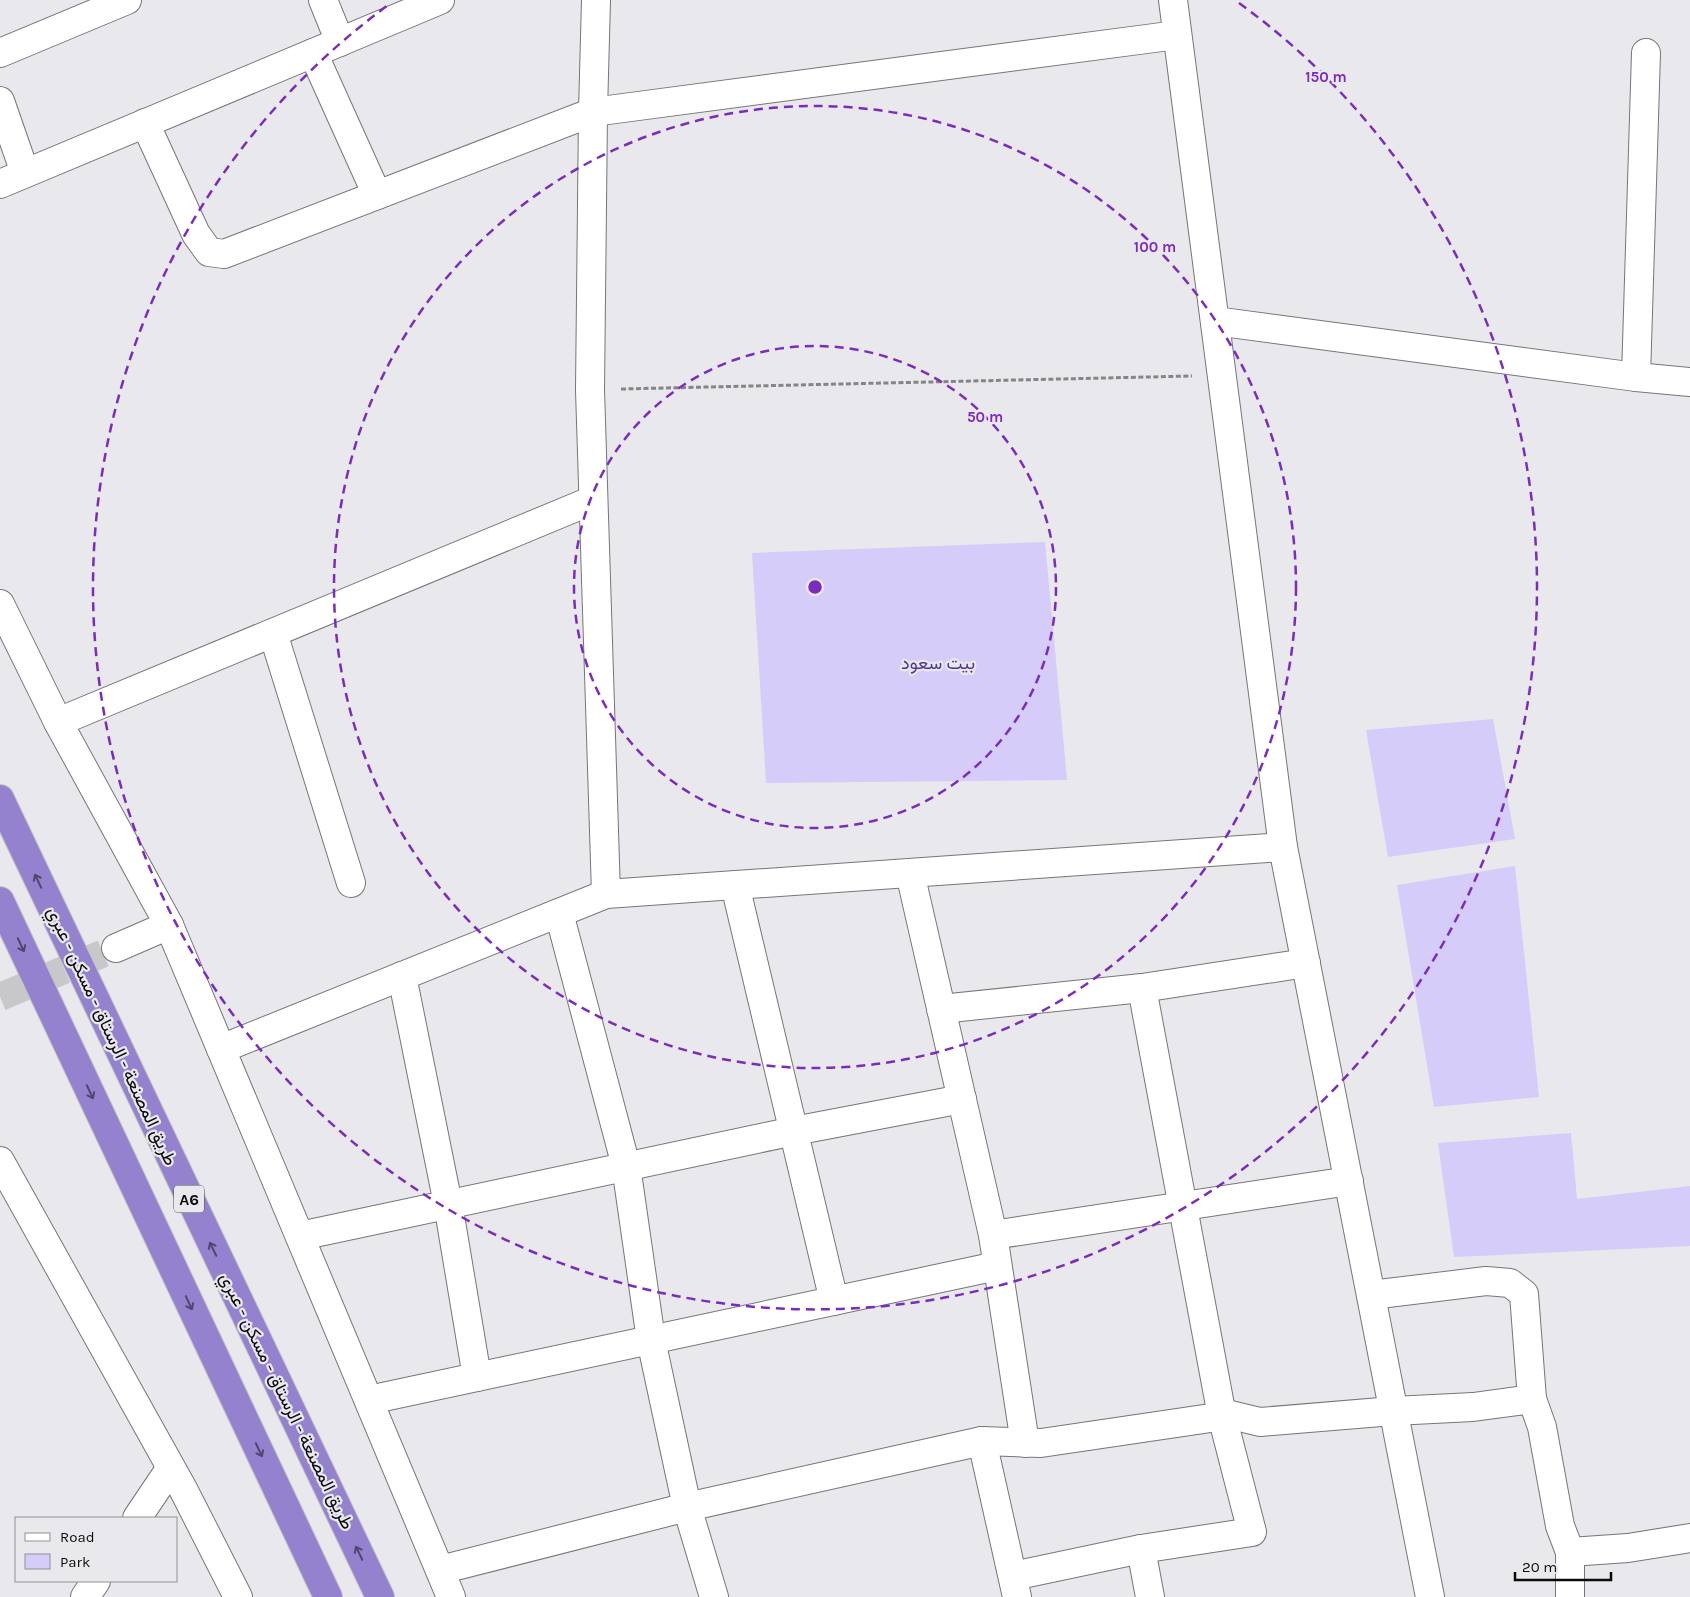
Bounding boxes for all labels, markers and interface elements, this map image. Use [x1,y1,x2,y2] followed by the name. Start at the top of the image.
[1305,68,1347,86] text: 150 m
[1134,238,1176,256] text: 100 m
[967,408,1003,426] text: 50 m
[806,578,824,596] centre of rings
[901,652,975,674] park label: بيت سعود
[33,873,43,888] one-way arrow
[39,903,182,1171] street label: طريق المصنعة - الرستاق - مسكن - عبري
[16,938,26,953] one-way arrow
[86,1084,95,1099] one-way arrow
[174,1186,204,1212] road number: A6
[208,1241,218,1256] one-way arrow
[211,1269,359,1535] street label: طريق المصنعة - الرستاق - مسكن - عبري
[185,1295,195,1310] one-way arrow
[254,1442,264,1457] one-way arrow
[15,1517,178,1582] legend
[60,1528,95,1546] text: Road
[354,1546,363,1561] one-way arrow
[1515,1550,1611,1582] scale bar
[60,1553,90,1571] text: Park
[1522,1558,1557,1576] text: 20 m

